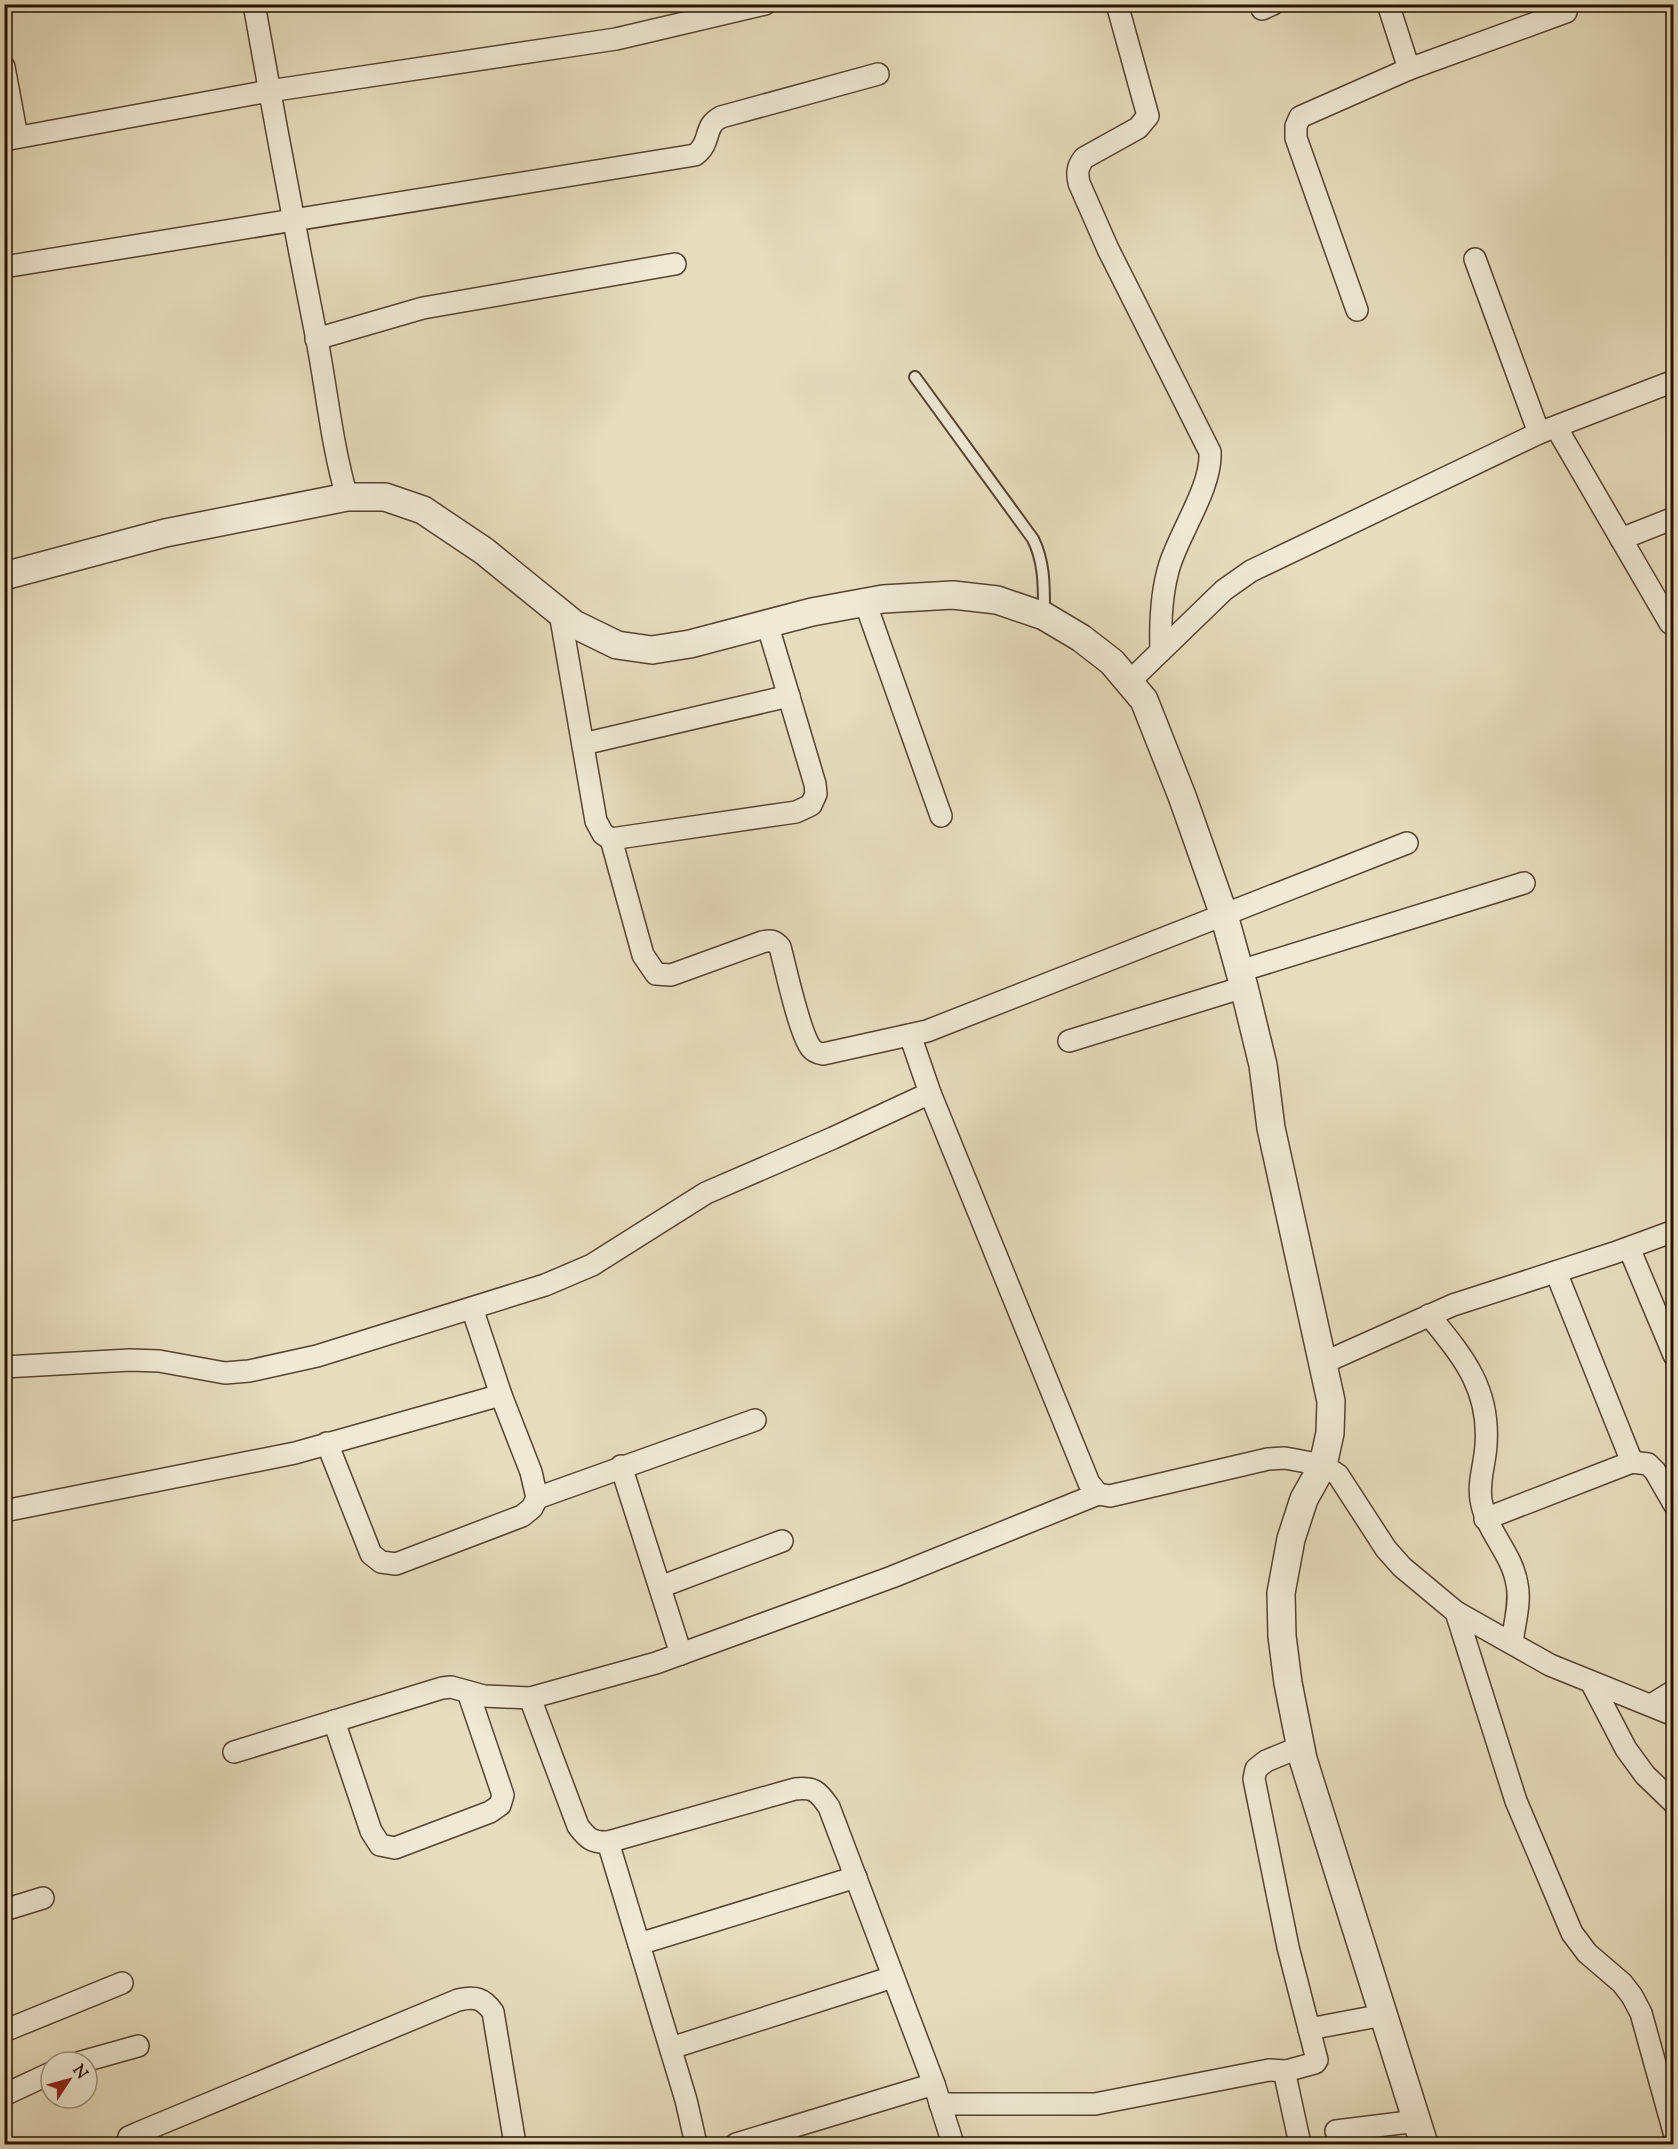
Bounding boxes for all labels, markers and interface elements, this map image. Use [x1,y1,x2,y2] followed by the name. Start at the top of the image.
[39,2050,99,2110] north arrow
[66,2061,92,2085] text: N

